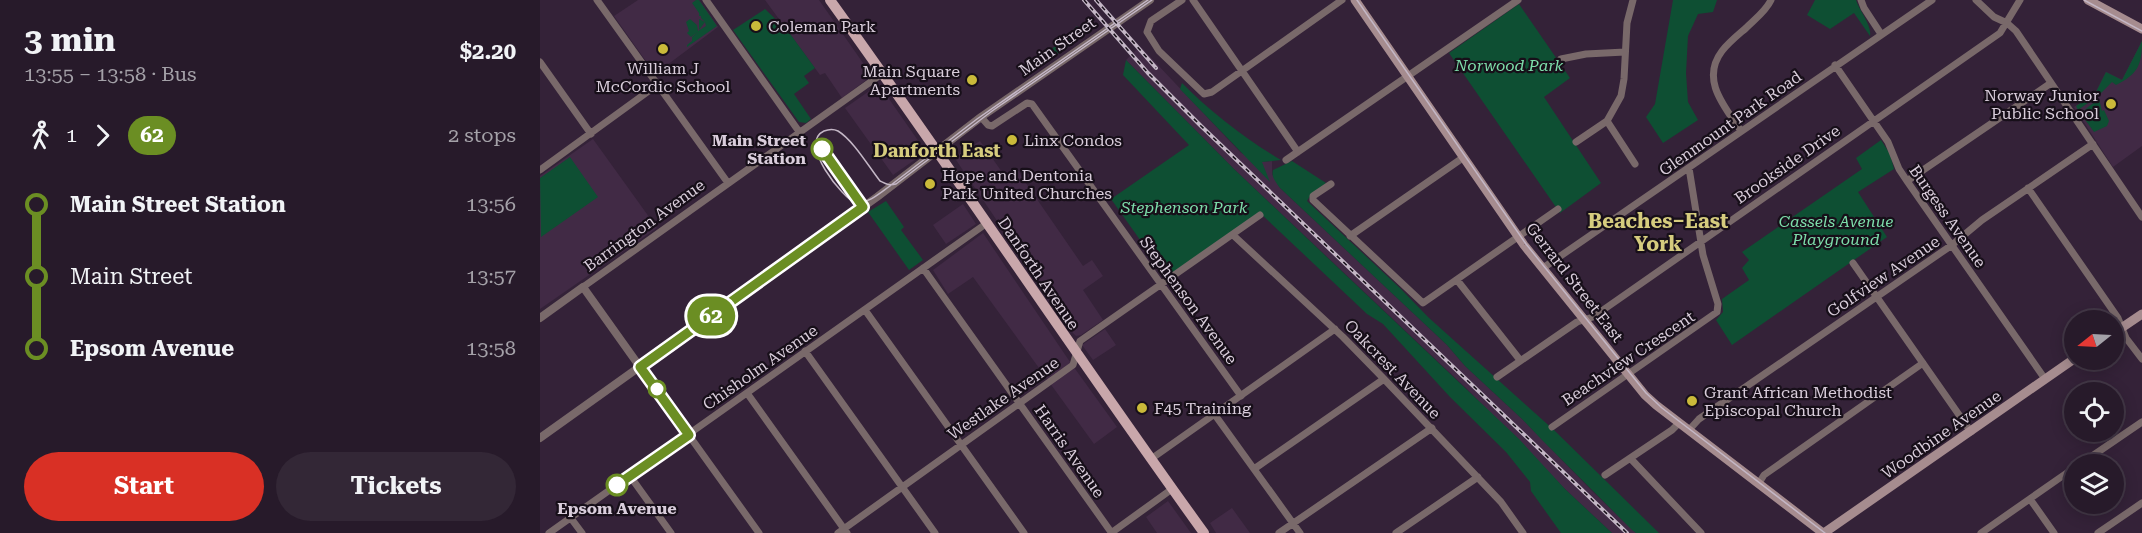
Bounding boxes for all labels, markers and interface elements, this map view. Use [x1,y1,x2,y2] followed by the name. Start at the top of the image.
[1015,13,1099,80] street label: Main Street
[768,17,876,36] place label: Coleman Park
[749,19,763,33] marker: Coleman Park
[24,20,116,59] text: 3 min
[460,39,516,64] text: $2.20
[656,42,670,56] marker: William J McCordic School
[1454,56,1564,75] park label: Norwood Park
[596,59,730,96] place label: William J McCordic School
[24,62,196,86] text: 13:55 – 13:58 · Bus
[863,62,960,99] place label: Main Square Apartments
[1655,67,1805,180] street label: Glenmount Park Road
[965,73,979,87] marker: Main Square Apartments
[1984,86,2099,123] place label: Norway Junior Public School
[2104,97,2118,111] marker: Norway Junior Public School
[24,119,57,152] icon: walk
[86,119,119,152] icon: forward
[1731,121,1844,208] street label: Brookside Drive
[66,123,77,147] text: 1
[140,123,164,147] text: 62
[448,123,516,147] text: 2 stops
[712,131,806,168] place label: Main Street Station
[1024,131,1122,150] place label: Linx Condos
[1005,133,1019,147] marker: Linx Condos
[811,138,833,160] marker: Main Street Station
[873,140,1001,161] district label: Danforth East
[1905,161,1990,271] street label: Burgess Avenue
[942,166,1112,203] place label: Hope and Dentonia Park United Churches
[580,175,709,276] street label: Barrington Avenue
[923,177,937,191] marker: Hope and Dentonia Park United Churches
[70,192,286,217] text: Main Street Station
[466,192,516,216] text: 13:56
[1120,198,1248,217] park label: Stephenson Park
[1588,209,1728,256] district label: Beaches–East York
[1779,212,1893,249] park label: Cassels Avenue Playground
[994,213,1083,333] street label: Danforth Avenue
[1522,219,1627,346] street label: Gerrard Street East
[1823,232,1943,321] street label: Golfview Avenue
[1136,233,1242,368] street label: Stephenson Avenue
[70,264,193,289] text: Main Street
[466,264,516,288] text: 13:57
[684,296,738,336] line badge: 62
[699,304,723,328] text: 62
[1558,307,1698,410] street label: Beachview Crescent
[2064,310,2124,370] north arrow
[2064,310,2124,514] map controls
[1341,316,1445,423] street label: Oakcrest Avenue
[699,321,821,414] street label: Chisholm Avenue
[70,336,234,361] text: Epsom Avenue
[466,336,516,360] text: 13:58
[944,353,1063,444] street label: Westlake Avenue
[648,380,666,398] unlabelled marker
[2064,382,2124,442] button: locate
[1704,383,1892,420] place label: Grant African Methodist Episcopal Church
[1878,386,2005,483] street label: Woodbine Avenue
[1685,394,1699,408] marker: Grant African Methodist Episcopal Church
[1154,399,1252,418] place label: F45 Training
[1030,401,1109,502] street label: Harris Avenue
[1135,401,1149,415] marker: F45 Training
[24,452,264,521] button: Start
[276,452,516,521] button: Tickets
[2064,454,2124,514] button: layers
[606,474,628,496] marker: Epsom Avenue
[557,499,677,518] place label: Epsom Avenue

